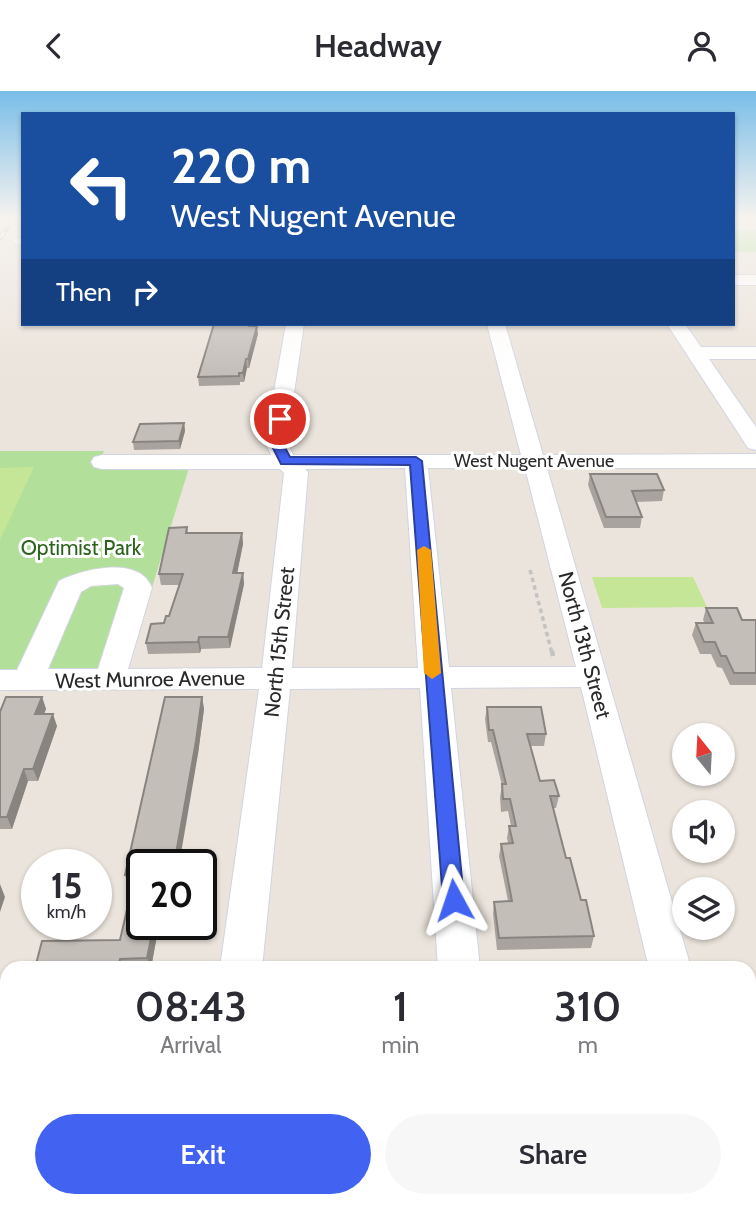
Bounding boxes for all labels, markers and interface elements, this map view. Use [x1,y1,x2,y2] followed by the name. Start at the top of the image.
[314,26,442,65] text: Headway
[35,27,73,65] icon: back
[683,27,721,65] icon: person
[171,136,311,195] text: 220 m
[56,140,147,231] icon: left
[171,196,456,235] text: West Nugent Avenue
[126,273,164,311] icon: right
[56,276,112,308] text: Then
[250,389,310,449] pin
[261,400,299,438] icon: arrive
[454,450,614,472] street label: West Nugent Avenue
[21,535,142,560] park label: Optimist Park
[259,565,299,719] street label: North 15th Street
[553,569,617,721] street label: North 13th Street
[55,665,245,693] street label: West Munroe Avenue
[672,723,735,786] north arrow
[672,723,735,940] map controls
[672,800,735,863] button: sound
[126,849,217,940] speed limit sign: 20
[417,863,491,937] position arrow
[51,864,82,907] text: 15
[672,877,735,940] button: layers
[47,901,86,923] text: km/h
[135,980,247,1032] text: 08:43
[393,980,408,1032] text: 1
[554,980,621,1032] text: 310
[160,1031,221,1059] text: Arrival
[382,1031,419,1059] text: min
[578,1031,598,1059] text: m
[35,1114,371,1194] button: Exit
[385,1114,721,1194] button: Share

